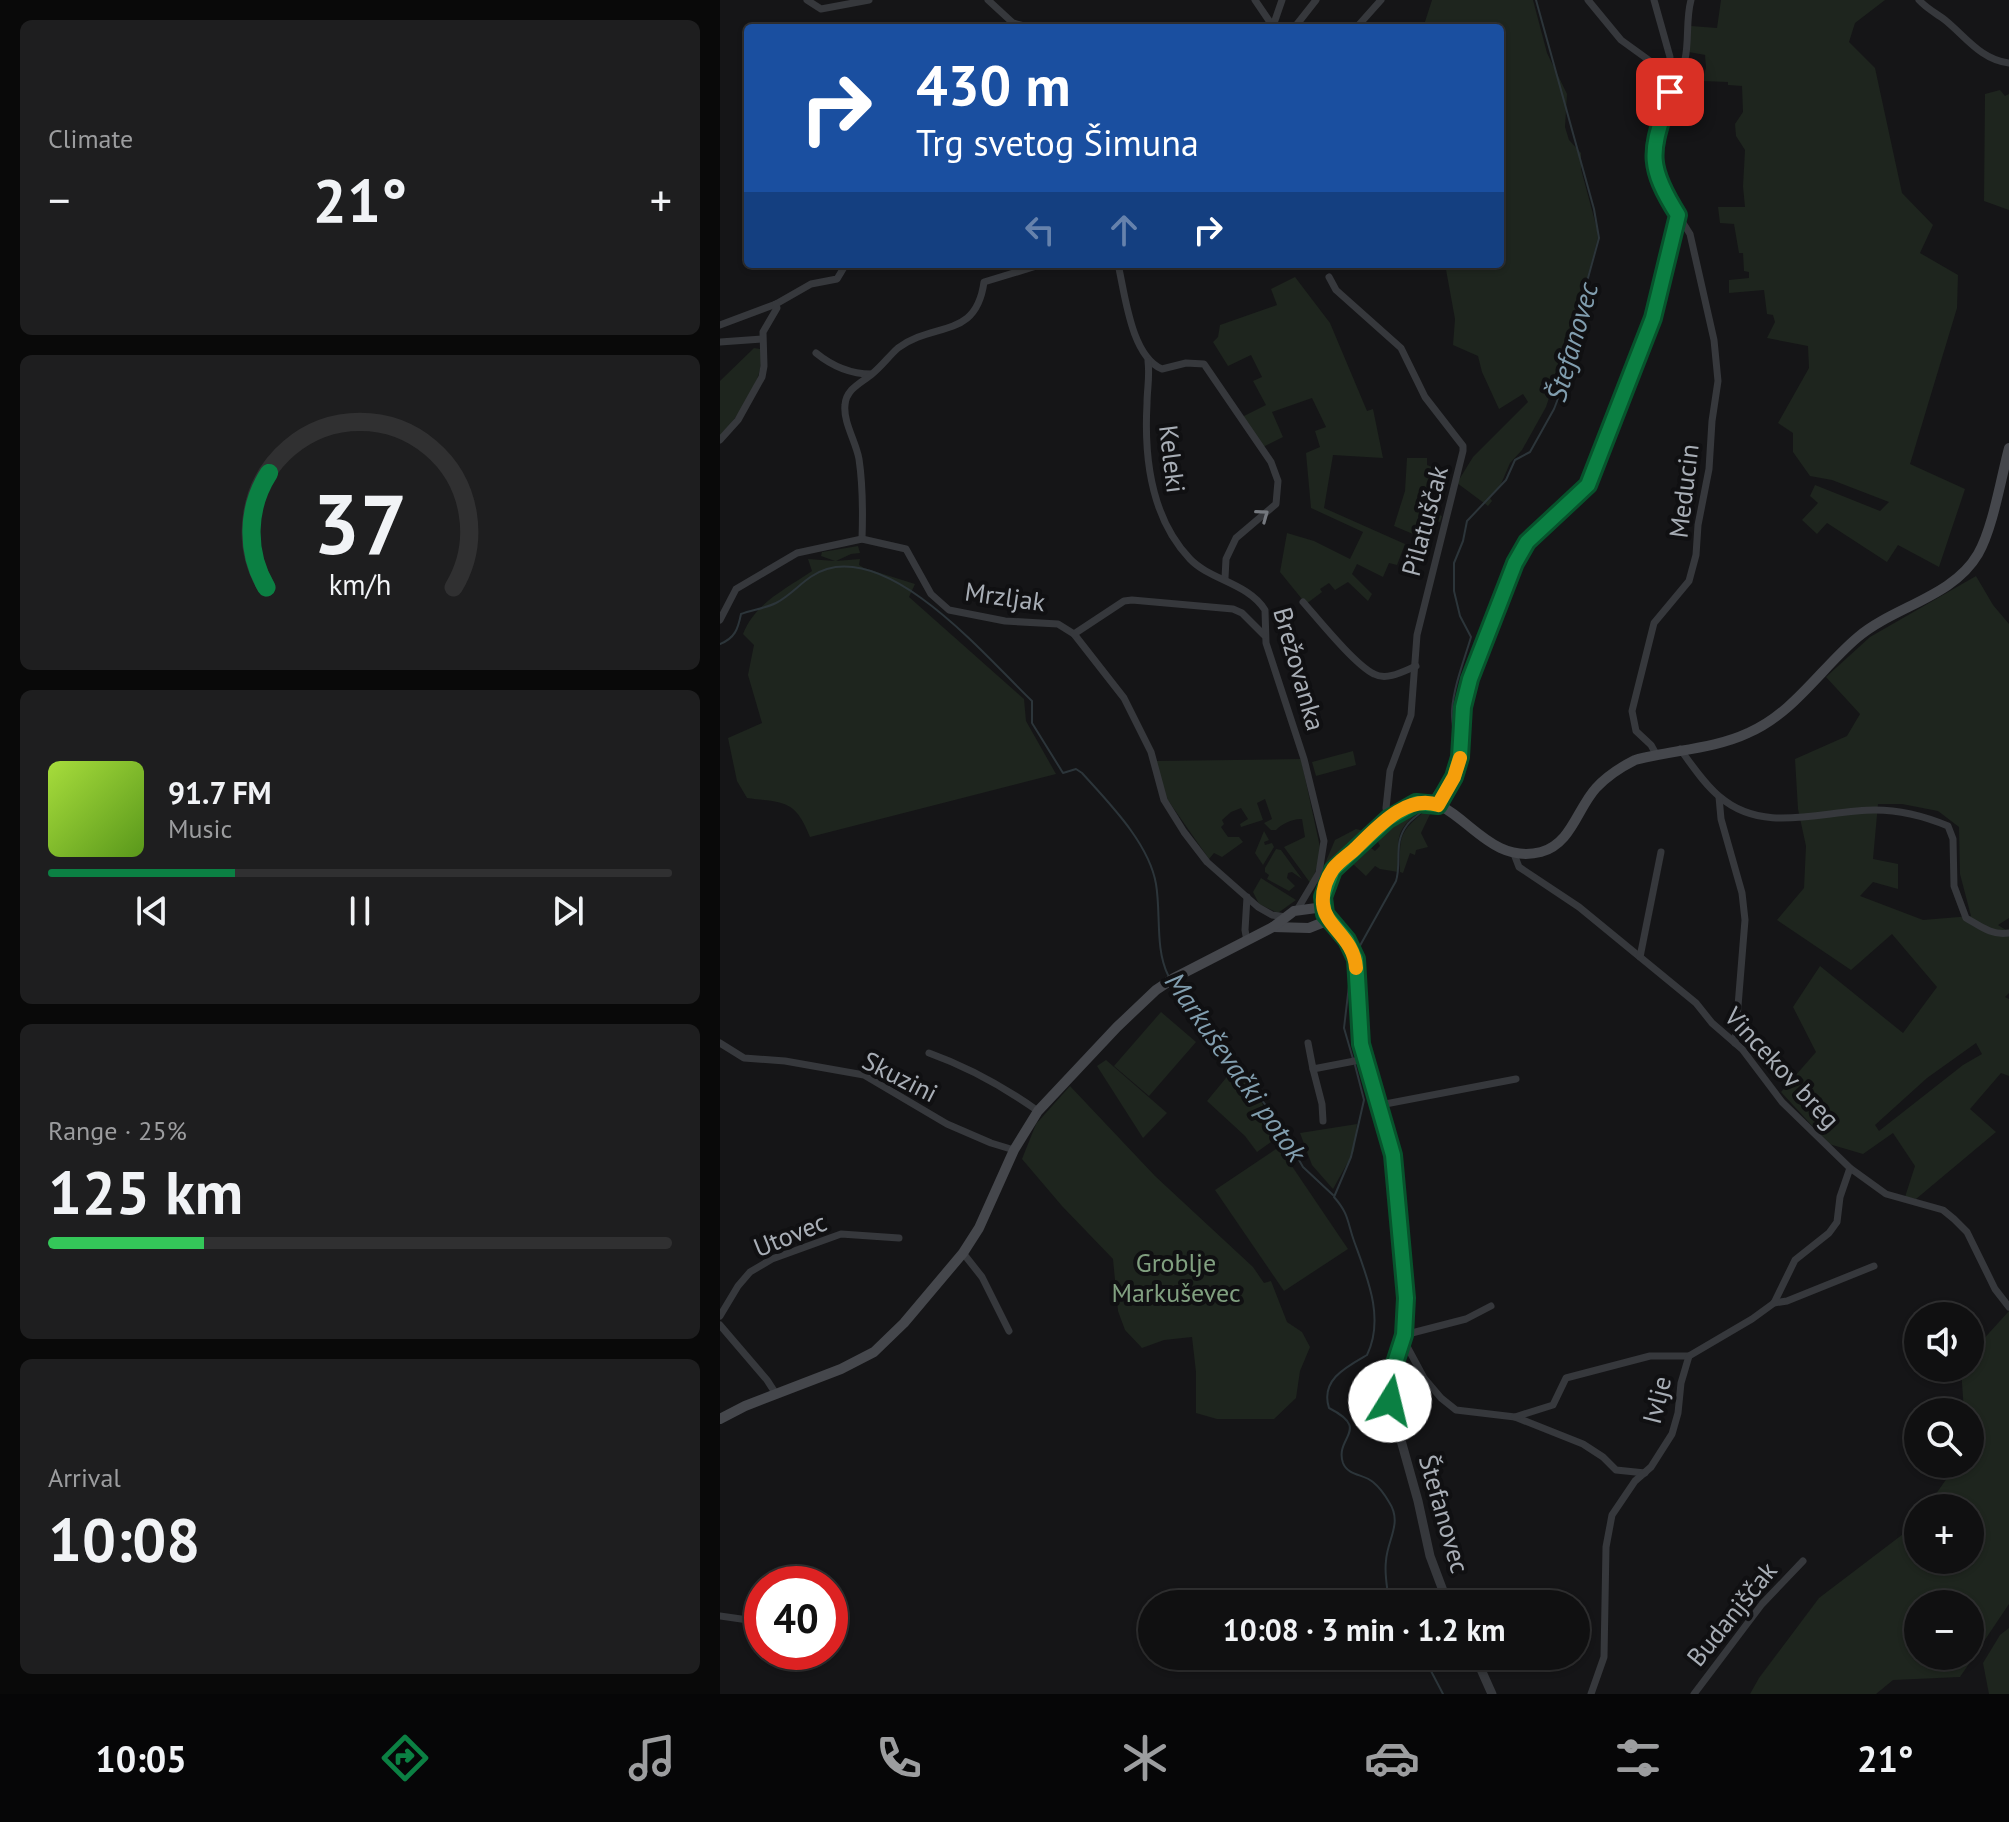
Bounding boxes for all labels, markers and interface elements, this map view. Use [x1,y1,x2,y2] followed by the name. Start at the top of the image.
[916,49,1071,121] text: 430 m
[784,56,888,160] icon: right
[1636,58,1704,126] pin
[1648,70,1692,114] icon: arrive
[916,119,1199,166] text: Trg svetog Šimuna
[48,122,133,155] text: Climate
[313,161,407,239] text: 21°
[48,171,70,228] text: −
[650,171,672,228] text: +
[1018,208,1062,252] icon: left
[1102,208,1146,252] icon: ahead
[1186,208,1230,252] icon: right
[1537,277,1606,406] water label: Štefanovec
[1152,423,1193,495] street label: Keleki
[1661,442,1706,540] street label: Meducin
[1394,462,1455,580] street label: Pilatuščak
[313,469,407,577] text: 37
[1254,511,1269,525] one-way arrow
[329,566,391,603] text: km/h
[963,575,1048,619] street label: Mrzljak
[1266,603,1333,734] street label: Brežovanka
[168,773,272,812] text: 91.7 FM
[168,812,232,845] text: Music
[130,889,174,933] icon: previous
[338,889,382,933] icon: pause
[546,889,590,933] icon: next
[1157,965,1316,1170] water label: Markuševački potok
[1717,999,1847,1135] street label: Vincekov breg
[857,1044,943,1109] street label: Skuzini
[48,1114,187,1147] text: Range · 25%
[48,1153,243,1231] text: 125 km
[748,1205,831,1264] street label: Utovec
[1111,1246,1241,1309] park label: Groblje Markuševec
[1904,1302,1984,1670] map controls
[1904,1302,1984,1382] button: sound
[1348,1359,1432,1443] position arrow
[1635,1373,1678,1427] street label: Ivlje
[1904,1398,1984,1478] button: search
[1412,1451,1477,1577] street label: Štefanovec
[48,1461,121,1494] text: Arrival
[1904,1494,1984,1574] button: +
[48,1500,200,1578] text: 10:08
[1679,1554,1784,1673] street label: Budanjščak
[744,1566,848,1670] speed limit sign: 40
[1904,1590,1984,1670] button: −
[1223,1610,1505,1649] text: 10:08 · 3 min · 1.2 km
[377,1730,433,1786] icon: directions
[624,1730,680,1786] icon: music
[871,1730,927,1786] icon: phone
[1117,1730,1173,1786] icon: climate
[1364,1730,1420,1786] icon: car
[1610,1730,1666,1786] icon: filters
[95,1735,187,1782] text: 10:05
[1857,1735,1914,1782] text: 21°

